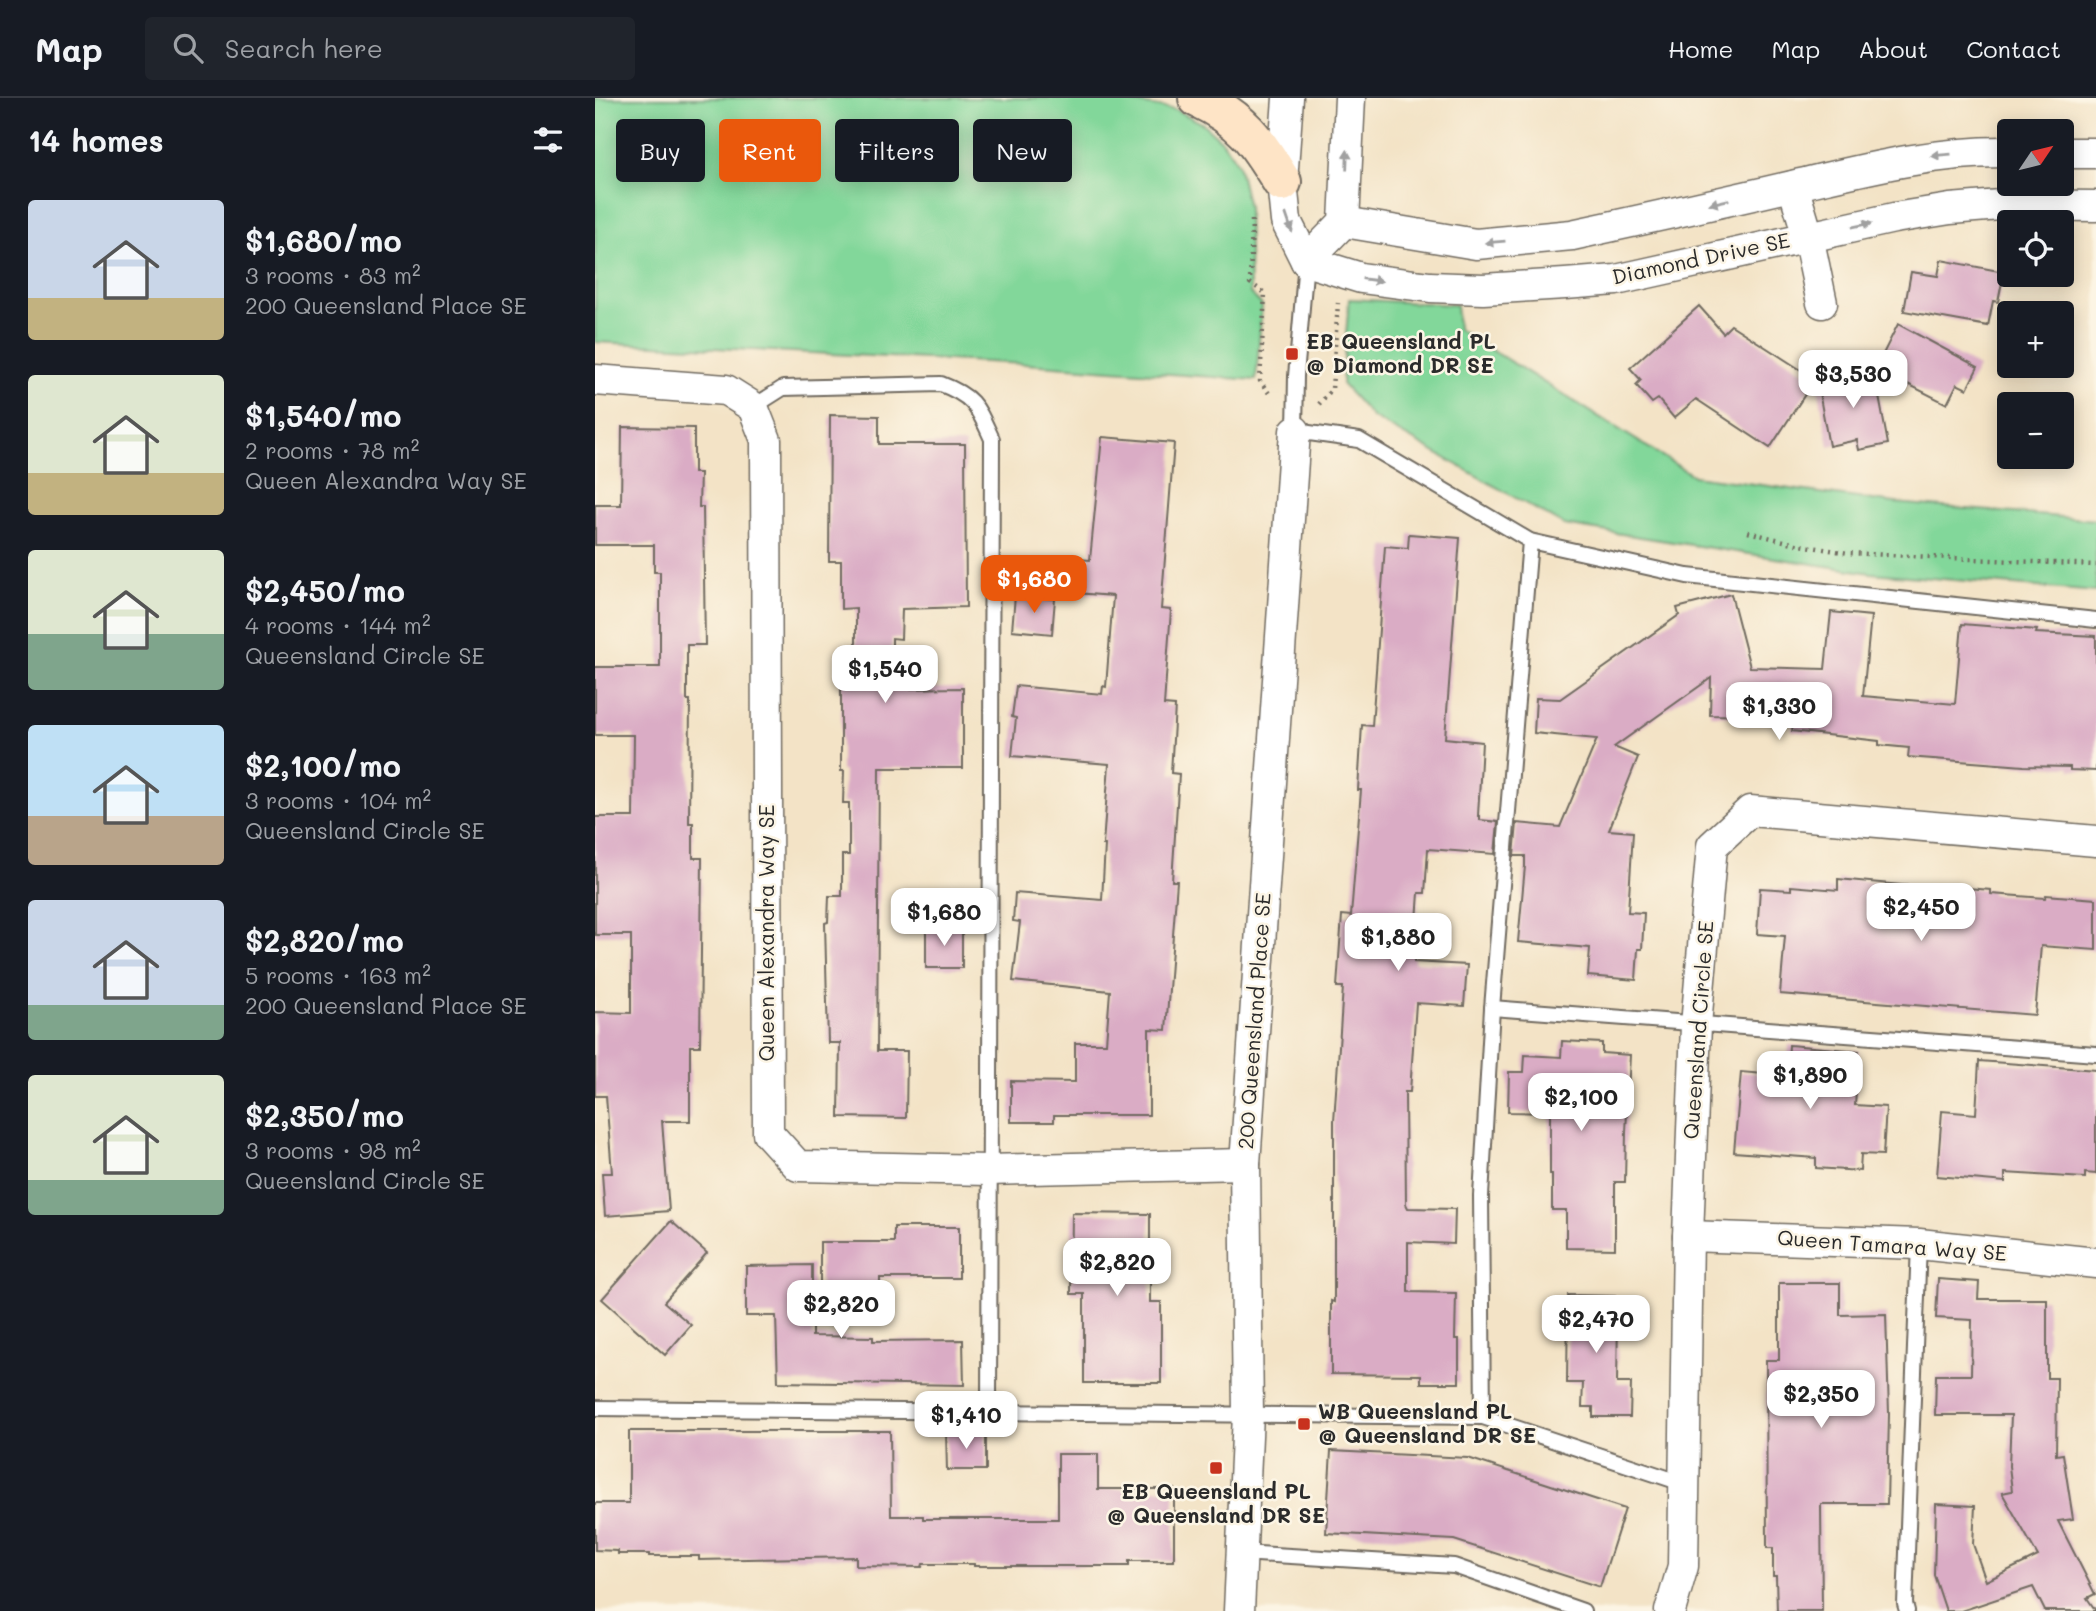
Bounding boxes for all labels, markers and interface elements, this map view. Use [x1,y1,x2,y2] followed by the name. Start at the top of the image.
[145,17,635,80] search box
[35,27,103,70] text: Map
[169,29,207,67] icon: search
[225,31,383,65] text: Search here
[1668,33,1733,64] text: Home
[1771,33,1820,64] text: Map
[1858,33,1928,64] text: About
[1966,33,2061,64] text: Contact
[616,119,705,182] chip: Buy
[719,119,821,182] chip: Rent
[835,119,959,182] chip: Filters
[973,119,1072,182] chip: New
[1997,119,2074,196] north arrow
[1997,119,2074,469] map controls
[28,120,164,160] text: 14 homes
[529,121,567,159] icon: filters
[1342,149,1353,171] one-way arrow
[1930,150,1952,161] one-way arrow
[1708,197,1730,208] one-way arrow
[1997,210,2074,287] button: locate
[1284,213,1295,234] one-way arrow
[1851,219,1873,230] one-way arrow
[245,220,402,260] text: $1,680/mo
[1609,226,1792,290] street label: Diamond Drive SE
[84,228,168,312] icon: home
[1484,237,1506,248] one-way arrow
[245,260,421,290] text: 3 rooms · 83 m²
[1361,274,1383,285] one-way arrow
[245,290,527,320] text: 200 Queensland Place SE
[1997,301,2074,378] button: +
[1306,327,1496,378] place label: EB Queensland PL @ Diamond DR SE
[1284,346,1300,362] marker: EB Queensland PL @ Diamond DR SE
[1796,350,1910,410] pin: $3,530
[1814,358,1892,388] text: $3,530
[1997,392,2074,469] button: −
[245,395,401,435] text: $1,540/mo
[84,403,168,487] icon: home
[245,435,419,465] text: 2 rooms · 78 m²
[245,465,527,495] text: Queen Alexandra Way SE
[977,556,1091,615] pin: $1,680
[997,563,1071,593] text: $1,680
[245,570,405,610] text: $2,450/mo
[84,578,168,662] icon: home
[245,610,431,640] text: 4 rooms · 144 m²
[245,640,485,670] text: Queensland Circle SE
[828,646,942,705] pin: $1,540
[848,653,922,683] text: $1,540
[1722,682,1836,742] pin: $1,330
[1742,690,1816,720] text: $1,330
[245,745,401,785] text: $2,100/mo
[84,753,168,837] icon: home
[245,785,431,815] text: 3 rooms · 104 m²
[752,804,779,1062] street label: Queen Alexandra Way SE
[245,815,485,845] text: Queensland Circle SE
[1864,884,1978,943] pin: $2,450
[887,888,1001,948] pin: $1,680
[1883,891,1959,921] text: $2,450
[1231,892,1276,1150] street label: 200 Queensland Place SE
[907,896,981,926] text: $1,680
[1341,914,1455,973] pin: $1,880
[245,920,404,960] text: $2,820/mo
[1676,920,1719,1140] street label: Queensland Circle SE
[1361,921,1435,951] text: $1,880
[84,928,168,1012] icon: home
[245,960,431,990] text: 5 rooms · 163 m²
[245,990,527,1020] text: 200 Queensland Place SE
[1753,1052,1867,1111] pin: $1,890
[1773,1059,1847,1089] text: $1,890
[1524,1074,1638,1133] pin: $2,100
[1544,1081,1618,1111] text: $2,100
[245,1095,404,1135] text: $2,350/mo
[84,1103,168,1187] icon: home
[245,1135,421,1165] text: 3 rooms · 98 m²
[245,1165,485,1195] text: Queensland Circle SE
[1776,1223,2008,1266] street label: Queen Tamara Way SE
[1060,1238,1174,1298] pin: $2,820
[1079,1246,1155,1276] text: $2,820
[784,1280,898,1340] pin: $2,820
[803,1288,879,1318] text: $2,820
[1539,1296,1653,1355] pin: $2,470
[1558,1303,1634,1333] text: $2,470
[1764,1370,1878,1430] pin: $2,350
[1783,1378,1859,1408] text: $2,350
[909,1392,1023,1451] pin: $1,410
[1318,1397,1536,1448] place label: WB Queensland PL @ Queensland DR SE
[930,1399,1002,1429] text: $1,410
[1296,1416,1312,1432] marker: WB Queensland PL @ Queensland DR SE
[1208,1460,1224,1476] marker: EB Queensland PL @ Queensland DR SE
[1107,1477,1325,1528] place label: EB Queensland PL @ Queensland DR SE

